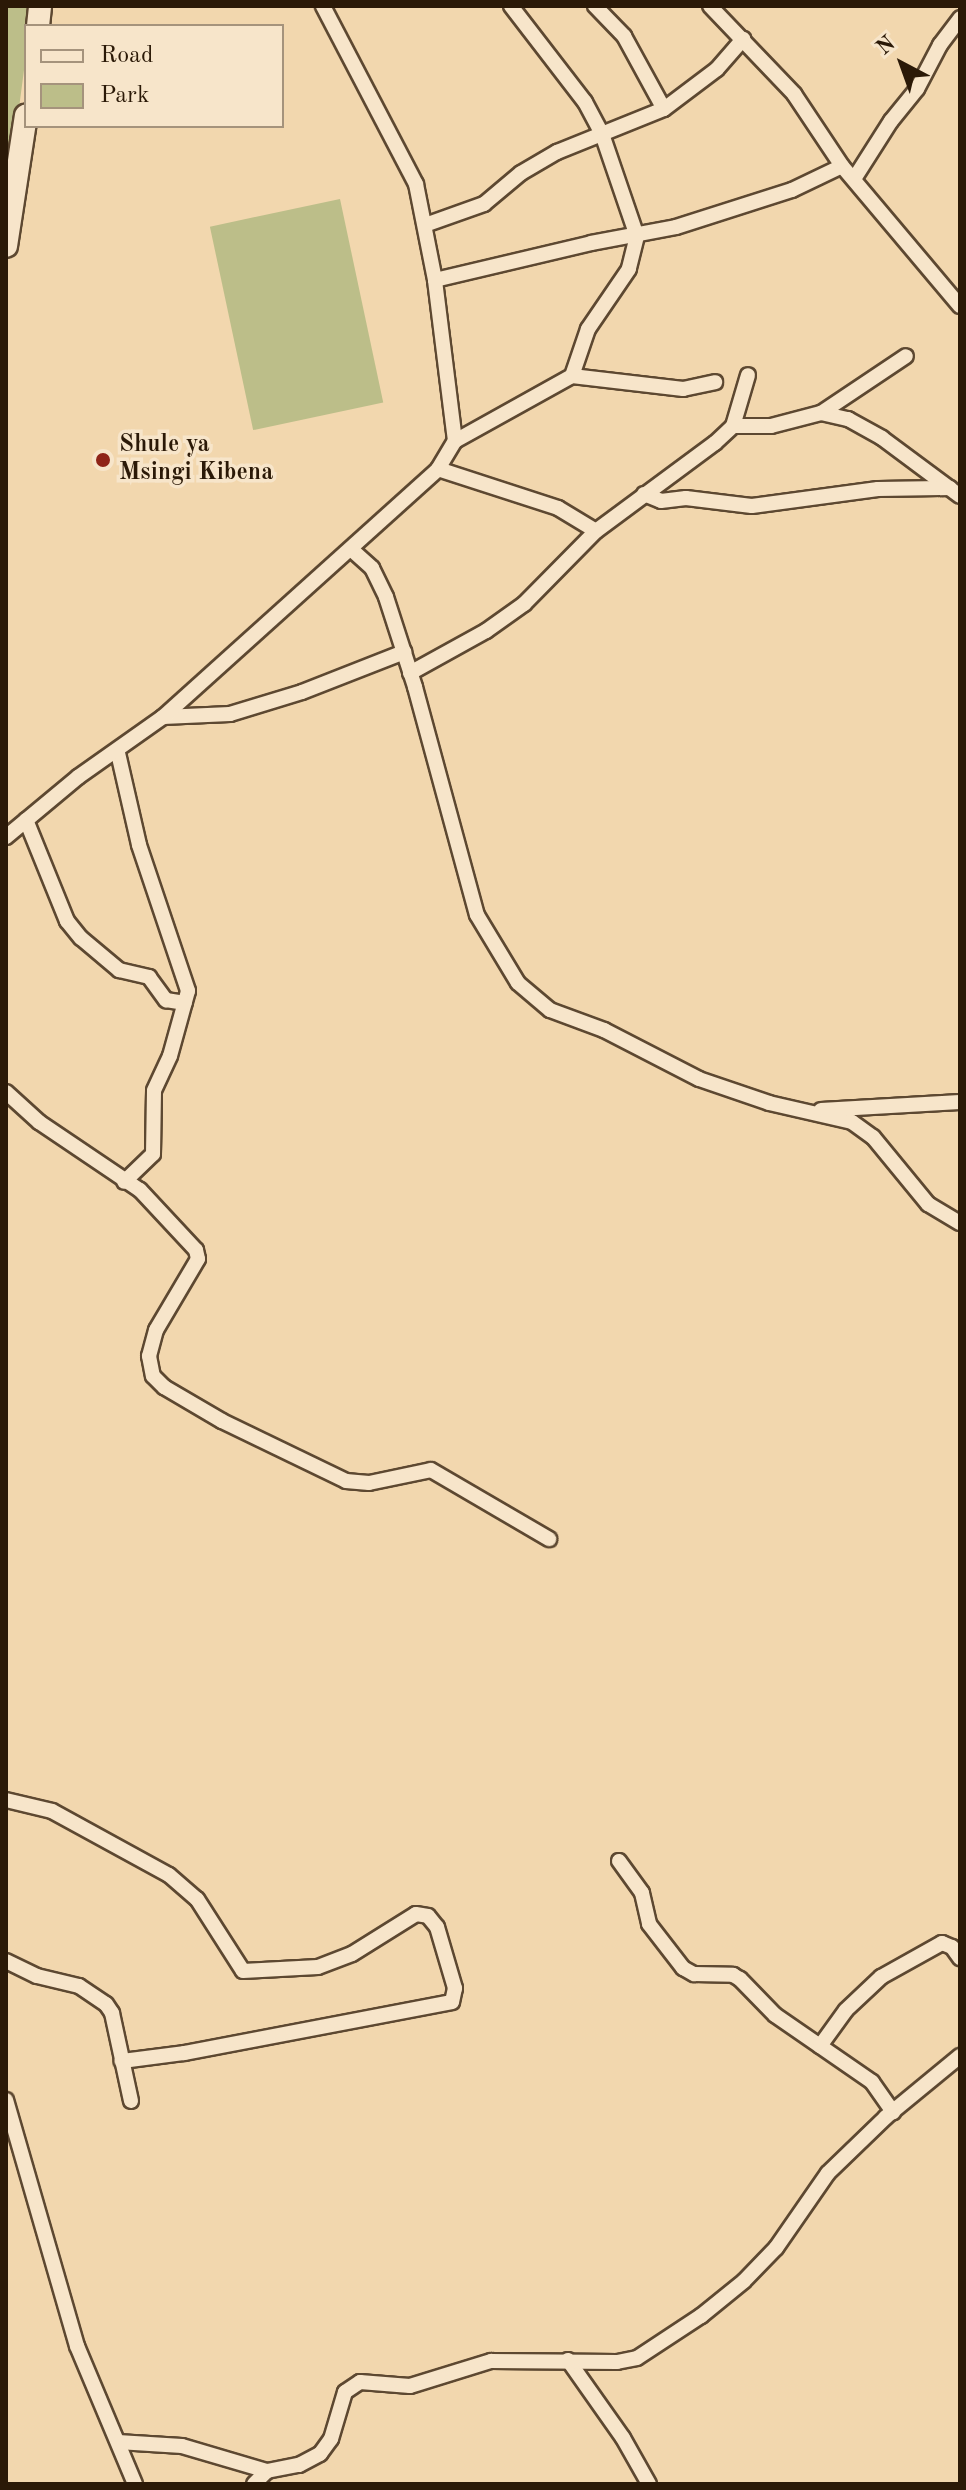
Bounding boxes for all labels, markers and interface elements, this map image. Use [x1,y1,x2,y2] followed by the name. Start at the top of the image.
[24,24,284,128] legend
[862,24,942,104] north arrow
[873,32,900,60] text: N
[100,44,153,68] text: Road
[100,84,149,108] text: Park
[119,432,273,488] place label: Shule ya Msingi Kibena
[94,451,112,469] marker: Shule ya Msingi Kibena

